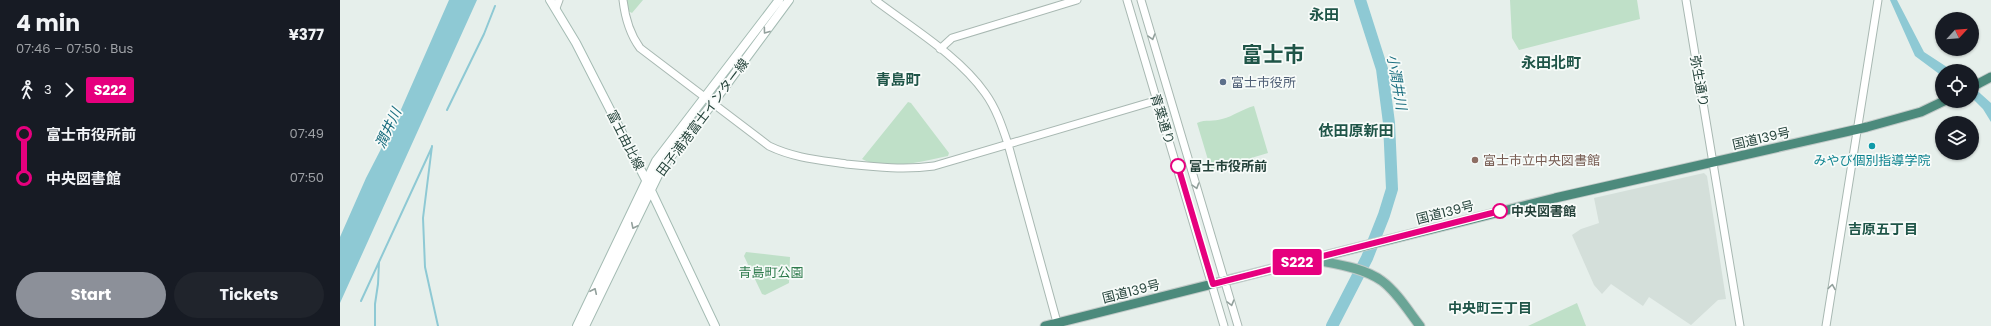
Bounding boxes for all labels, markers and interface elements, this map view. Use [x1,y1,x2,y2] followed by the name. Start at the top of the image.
[1309,4,1339,25] district label: 永田
[16,8,80,39] text: 4 min
[1935,12,1979,56] north arrow
[1935,12,1979,160] map controls
[289,24,324,45] text: ¥377
[764,27,771,34] one-way arrow
[1147,34,1156,41] one-way arrow
[16,39,133,58] text: 07:46 – 07:50 · Bus
[1242,40,1305,69] district label: 富士市
[1521,52,1581,73] district label: 永田北町
[1382,53,1412,113] water label: 小潤井川
[652,54,753,180] street label: 田子浦港富士インター線
[1686,54,1713,108] street label: 弥生通り
[1935,64,1979,108] button: locate
[875,69,921,90] district label: 青島町
[1231,73,1296,92] place label: 富士市役所
[1218,77,1228,87] marker: 富士市役所
[16,79,38,101] icon: walk
[58,79,80,101] icon: forward
[44,80,52,99] text: 3
[94,80,126,100] text: S222
[1146,91,1179,147] street label: 青葉通り
[370,103,407,151] water label: 潤井川
[602,107,649,174] street label: 富士由比線
[1935,116,1979,160] button: layers
[1318,120,1394,141] district label: 依田原新田
[1730,123,1792,154] street label: 国道139号
[46,124,136,145] text: 富士市役所前
[290,124,324,143] text: 07:49
[1867,141,1877,151] marker: みやび個別指導学院
[1483,151,1600,170] place label: 富士市立中央図書館
[1813,151,1931,170] place label: みやび個別指導学院
[1470,155,1480,165] marker: 富士市立中央図書館
[1189,157,1267,176] place label: 富士市役所前
[1170,158,1186,174] marker: 富士市役所前
[46,168,121,189] text: 中央図書館
[290,168,324,187] text: 07:50
[1191,182,1200,189] one-way arrow
[1414,196,1476,229] street label: 国道139号
[1511,202,1576,221] place label: 中央図書館
[1492,203,1508,219] marker: 中央図書館
[1848,219,1918,239] district label: 吉原五丁目
[631,221,639,229] one-way arrow
[1269,249,1325,275] line badge: S222
[1281,252,1313,272] text: S222
[738,263,804,282] park label: 青島町公園
[16,272,166,318] button: Start
[174,272,324,318] button: Tickets
[1100,275,1162,308] street label: 国道139号
[1827,284,1836,291] one-way arrow
[589,288,597,295] one-way arrow
[1448,298,1532,318] district label: 中央町三丁目
[1226,299,1235,306] one-way arrow

